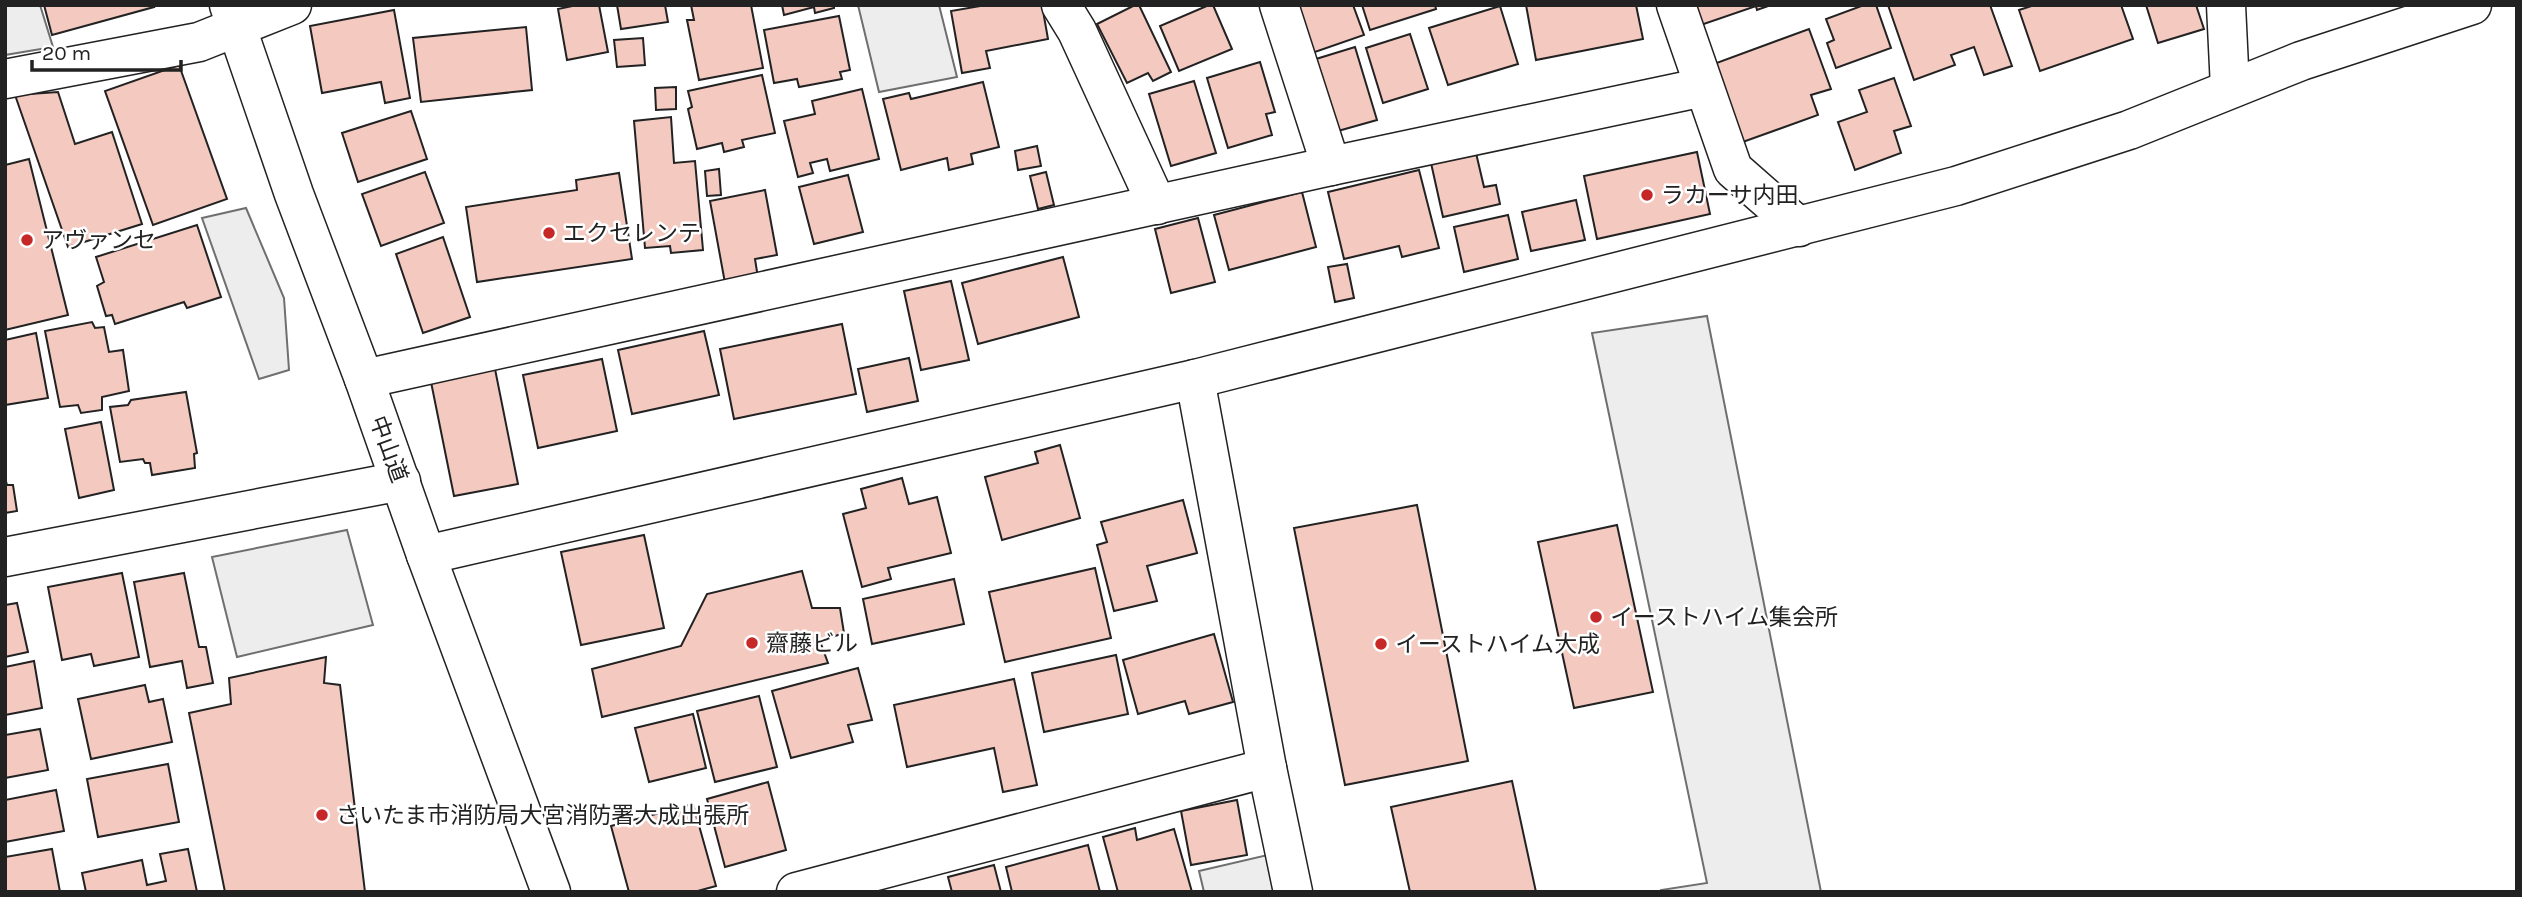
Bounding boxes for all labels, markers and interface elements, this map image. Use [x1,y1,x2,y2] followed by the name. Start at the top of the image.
[32,28,180,72] scale bar
[42,41,91,65] text: 20 m
[1661,182,1799,209] place label: ラカーサ内田
[1639,187,1655,203] marker: ラカーサ内田
[563,220,701,247] place label: エクセレンテ
[541,225,557,241] marker: エクセレンテ
[41,227,156,254] place label: アヴァンセ
[19,232,35,248] marker: アヴァンセ
[364,412,413,486] street label: 中山道
[1610,604,1838,631] place label: イーストハイム集会所
[1588,609,1604,625] marker: イーストハイム集会所
[766,630,858,657] place label: 齋藤ビル
[1395,631,1600,658] place label: イーストハイム大成
[744,635,760,651] marker: 齋藤ビル
[1373,636,1389,652] marker: イーストハイム大成
[336,802,749,829] place label: さいたま市消防局大宮消防署大成出張所
[314,807,330,823] marker: さいたま市消防局大宮消防署大成出張所

